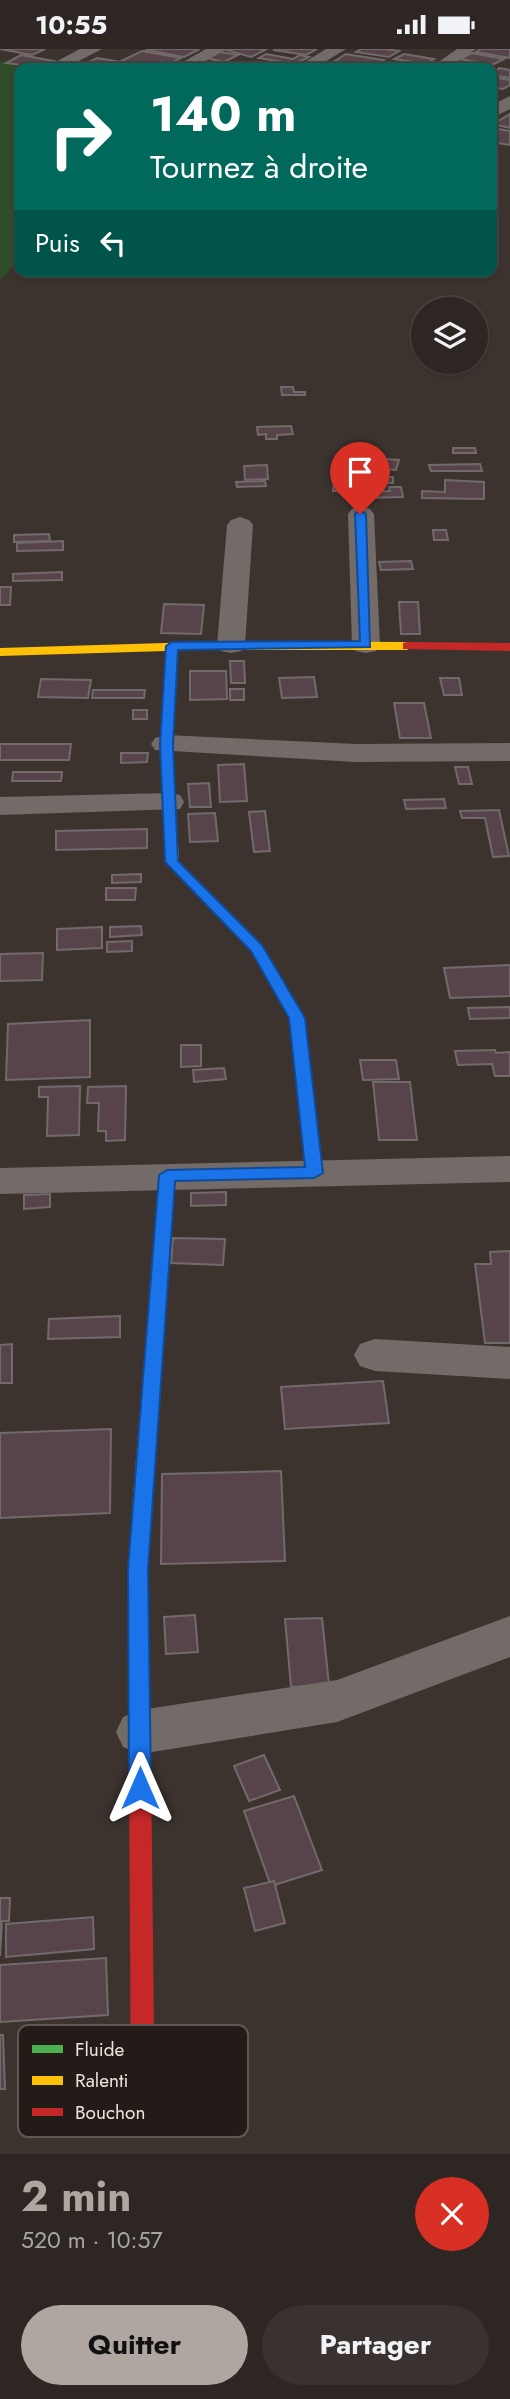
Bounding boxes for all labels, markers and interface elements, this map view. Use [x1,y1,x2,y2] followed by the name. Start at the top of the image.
[35,6,107,44] text: 10:55
[150,79,296,149] text: 140 m
[35,91,126,182] icon: right
[150,144,368,190] text: Tournez à droite
[35,224,80,262] text: Puis
[94,224,132,262] icon: left
[411,297,488,374] map controls
[411,297,488,374] button: layers
[330,442,390,514] pin
[341,453,379,491] icon: arrive
[103,1751,177,1825] position arrow
[18,2025,248,2137] legend
[75,2036,125,2063] text: Fluide
[75,2067,128,2094] text: Ralenti
[75,2099,145,2126] text: Bouchon
[21,2166,131,2227] text: 2 min
[415,2177,489,2251] button: close
[21,2223,163,2257] text: 520 m · 10:57
[21,2305,248,2385] button: Quitter
[262,2305,489,2385] button: Partager

